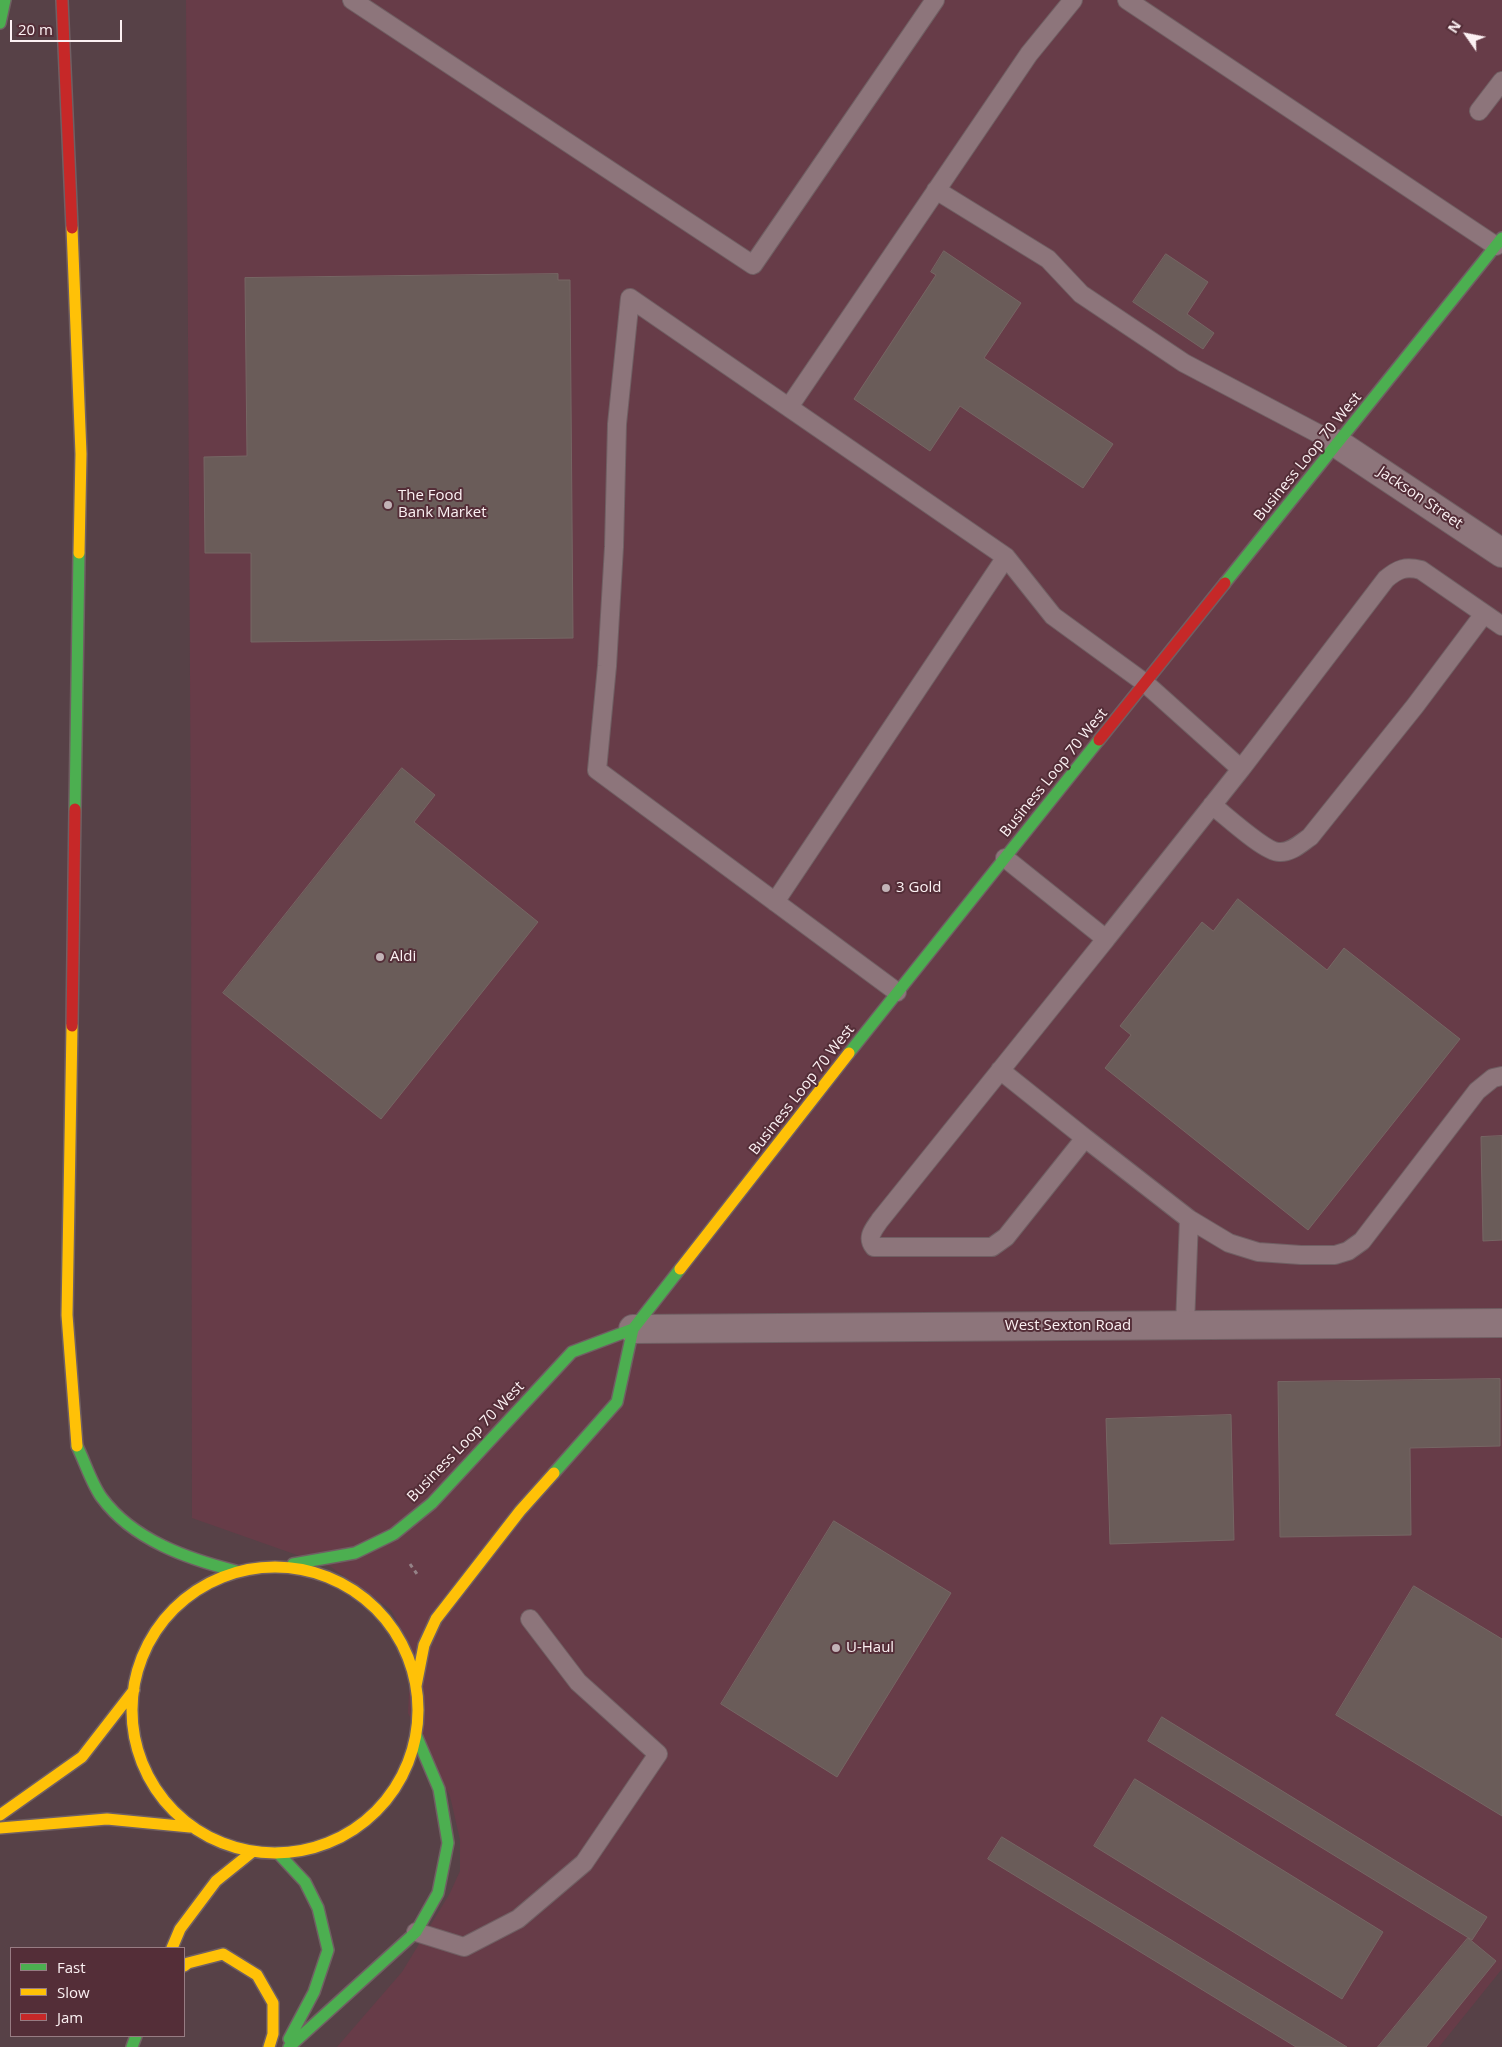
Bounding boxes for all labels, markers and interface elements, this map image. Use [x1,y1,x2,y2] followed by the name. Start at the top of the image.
[12,10,125,42] scale bar
[1442,10,1492,60] north arrow
[1443,17,1465,37] text: N
[18,19,53,39] text: 20 m
[1251,389,1365,525] street label: Business Loop 70 West
[1374,463,1466,533] street label: Jackson Street
[398,487,487,522] place label: The Food Bank Market
[382,499,394,511] marker: The Food Bank Market
[997,705,1111,841] street label: Business Loop 70 West
[896,879,941,897] place label: 3 Gold
[880,882,892,894] marker: 3 Gold
[390,948,416,966] place label: Aldi
[374,951,386,963] marker: Aldi
[746,1021,858,1159] street label: Business Loop 70 West
[1005,1317,1131,1335] street label: West Sexton Road
[404,1378,528,1506] street label: Business Loop 70 West
[846,1639,894,1657] place label: U-Haul
[830,1642,842,1654] marker: U-Haul
[10,1947,185,2037] legend
[57,1957,86,1977] text: Fast
[57,1982,90,2002] text: Slow
[57,2007,83,2027] text: Jam

